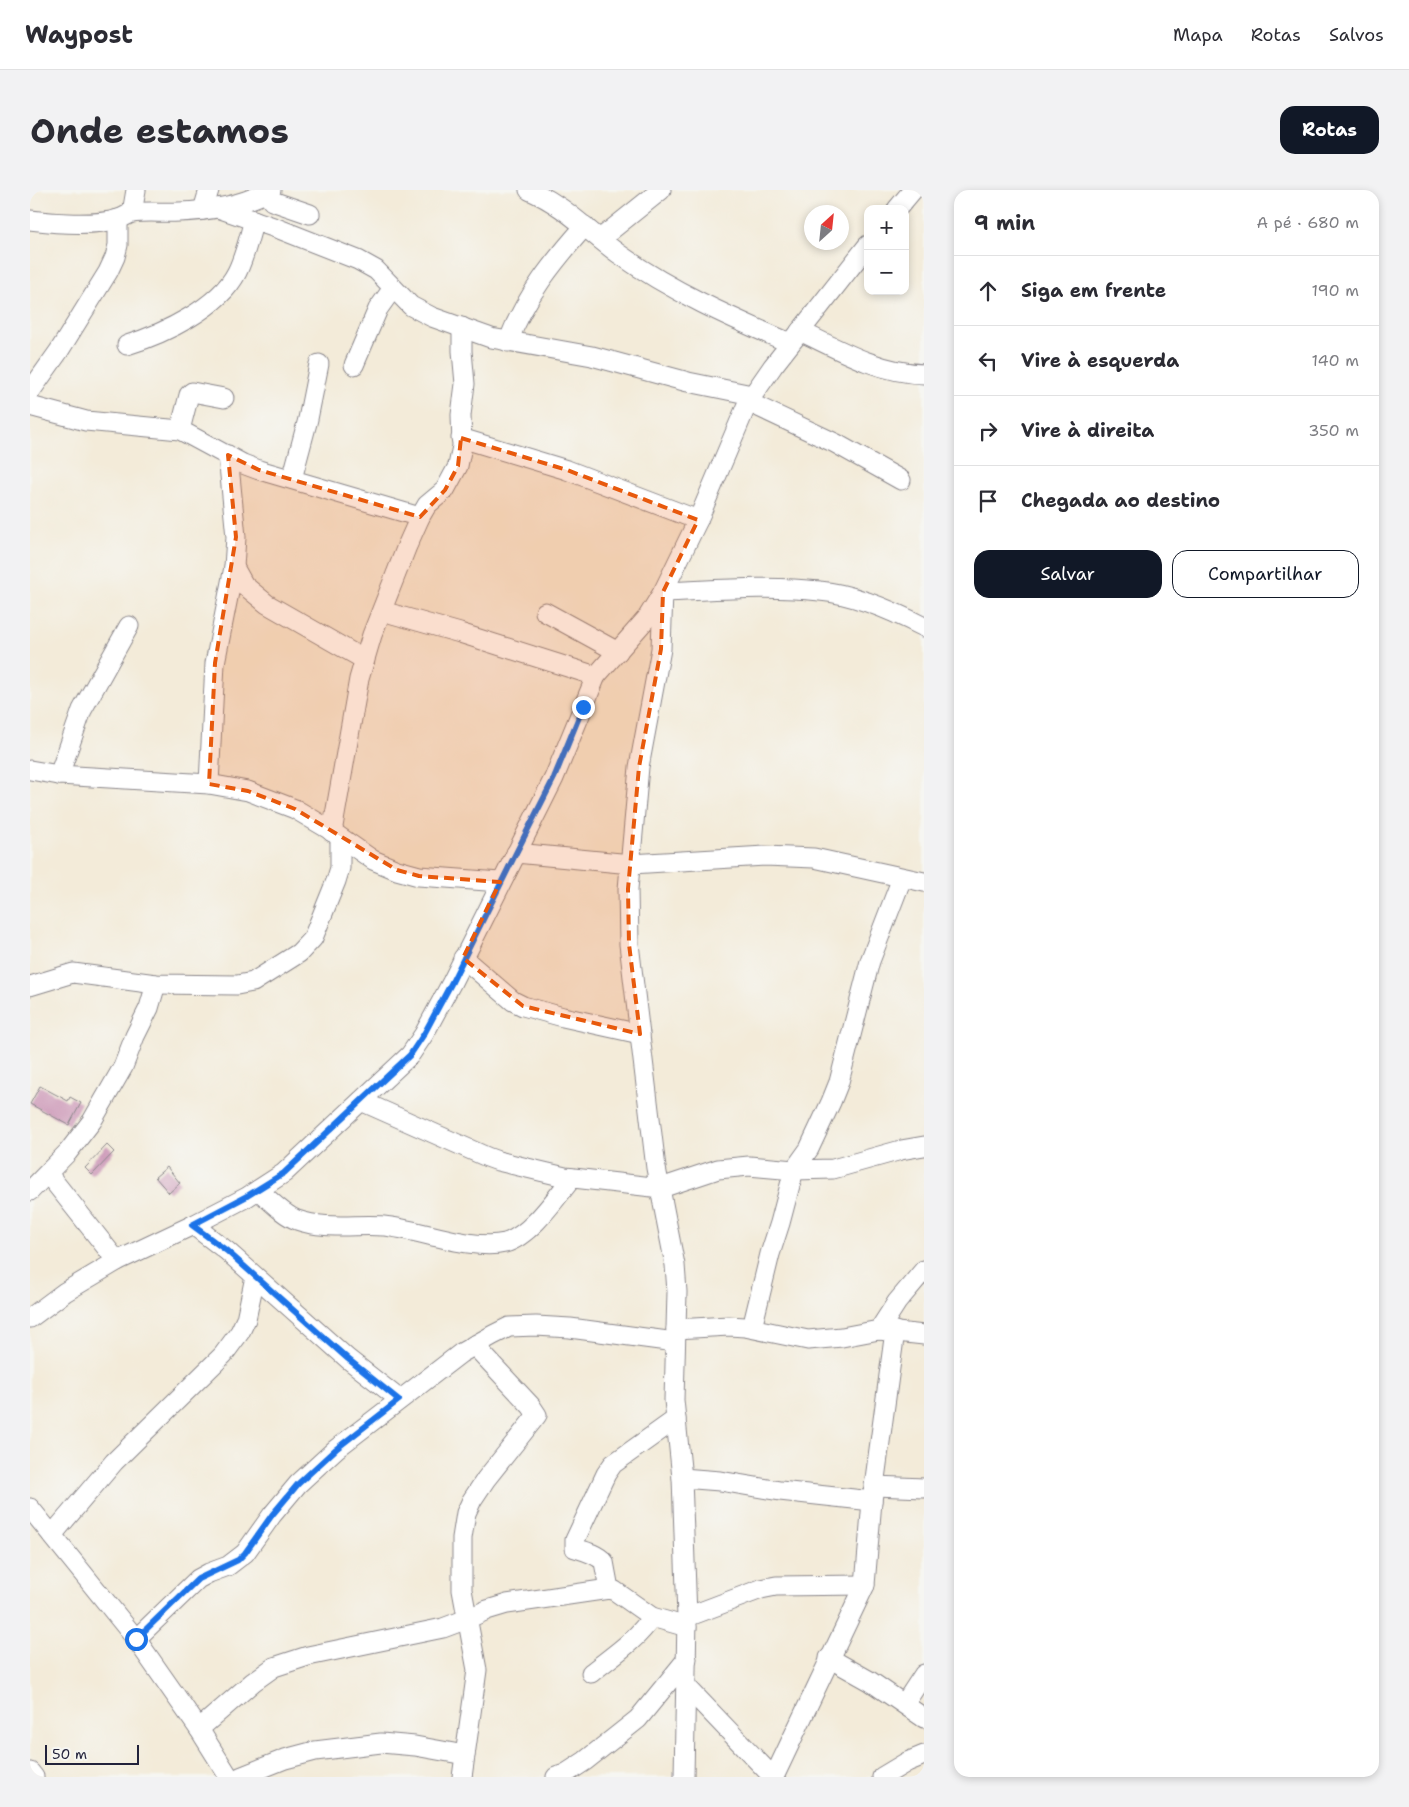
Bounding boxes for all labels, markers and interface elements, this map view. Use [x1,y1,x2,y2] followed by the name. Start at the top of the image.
[25,19,133,51] text: Waypost
[1173,23,1223,47] text: Mapa
[1251,23,1301,47] text: Rotas
[1329,23,1384,47] text: Salvos
[1280,106,1379,154] button: Rotas
[30,107,289,154] text: Onde estamos
[804,205,849,250] north arrow
[864,205,909,295] map controls
[864,205,909,250] button: +
[974,209,1035,237] text: 9 min
[1257,212,1359,233] text: A pé · 680 m
[864,250,909,295] button: −
[974,277,1002,305] icon: ahead
[1021,278,1166,303] text: Siga em frente
[1312,280,1359,301] text: 190 m
[974,347,1002,375] icon: left
[1021,348,1179,373] text: Vire à esquerda
[1312,350,1359,371] text: 140 m
[974,417,1002,445] icon: right
[1021,418,1154,443] text: Vire à direita
[1308,420,1359,441] text: 350 m
[974,487,1002,515] icon: arrive
[1021,488,1220,513] text: Chegada ao destino
[974,550,1162,598] button: Salvar
[1172,550,1359,598] button: Compartilhar
[572,696,595,719] route end
[125,1628,148,1651] route start
[45,1742,139,1765] scale bar
[52,1745,87,1763] text: 50 m

